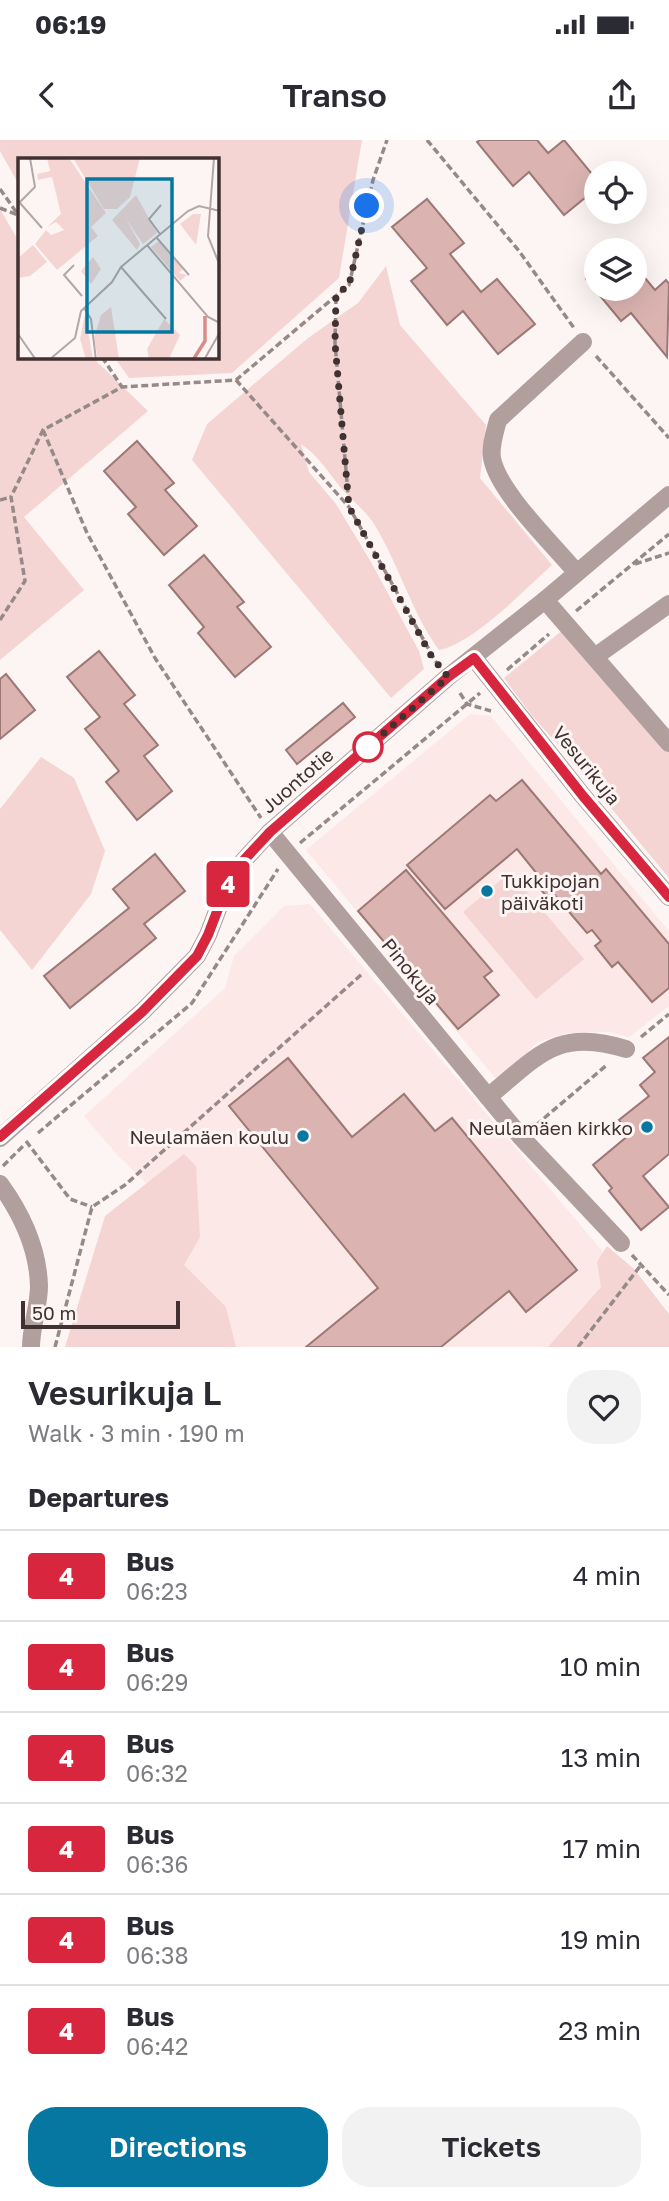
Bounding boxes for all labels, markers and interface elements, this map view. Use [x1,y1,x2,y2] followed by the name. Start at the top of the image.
[35,9,107,40] text: 06:19
[28,76,66,114] icon: back
[282,76,387,114] text: Transo
[603,76,641,114] icon: share
[18,158,219,359] inset map
[584,161,647,301] map controls
[584,161,647,224] button: locate
[349,188,384,223] your location
[584,238,647,301] button: layers
[548,721,626,809] street label: Vesurikuja
[353,732,383,762] unlabelled marker
[256,743,338,817] street label: Juontotie
[205,861,251,907] line badge: 4
[221,869,236,898] text: 4
[501,869,600,914] place label: Tukkipojan päiväkoti
[479,883,495,899] marker: Tukkipojan päiväkoti
[377,933,445,1009] street label: Pinokuja
[468,1116,633,1139] place label: Neulamäen kirkko
[639,1119,655,1135] marker: Neulamäen kirkko
[129,1125,289,1148] place label: Neulamäen koulu
[295,1128,311,1144] marker: Neulamäen koulu
[21,1298,180,1330] scale bar
[32,1301,76,1324] text: 50 m
[567,1370,641,1444] button: heart
[28,1373,221,1412] text: Vesurikuja L
[28,1419,245,1447] text: Walk · 3 min · 190 m
[28,1482,169,1513] text: Departures
[126,1546,174,1577] text: Bus
[573,1560,641,1591] text: 4 min
[59,1561,74,1590] text: 4
[126,1577,188,1605] text: 06:23
[126,1637,174,1668] text: Bus
[560,1651,641,1682] text: 10 min
[59,1652,74,1681] text: 4
[126,1668,188,1696] text: 06:29
[126,1728,174,1759] text: Bus
[561,1742,641,1773] text: 13 min
[59,1743,74,1772] text: 4
[126,1759,188,1787] text: 06:32
[126,1819,174,1850] text: Bus
[562,1833,641,1864] text: 17 min
[59,1834,74,1863] text: 4
[126,1850,188,1878] text: 06:36
[126,1910,174,1941] text: Bus
[560,1924,641,1955] text: 19 min
[59,1925,74,1954] text: 4
[126,1941,189,1969] text: 06:38
[126,2001,174,2032] text: Bus
[558,2015,641,2046] text: 23 min
[59,2016,74,2045] text: 4
[126,2032,188,2060] text: 06:42
[28,2107,328,2187] button: Directions
[342,2107,641,2187] button: Tickets

